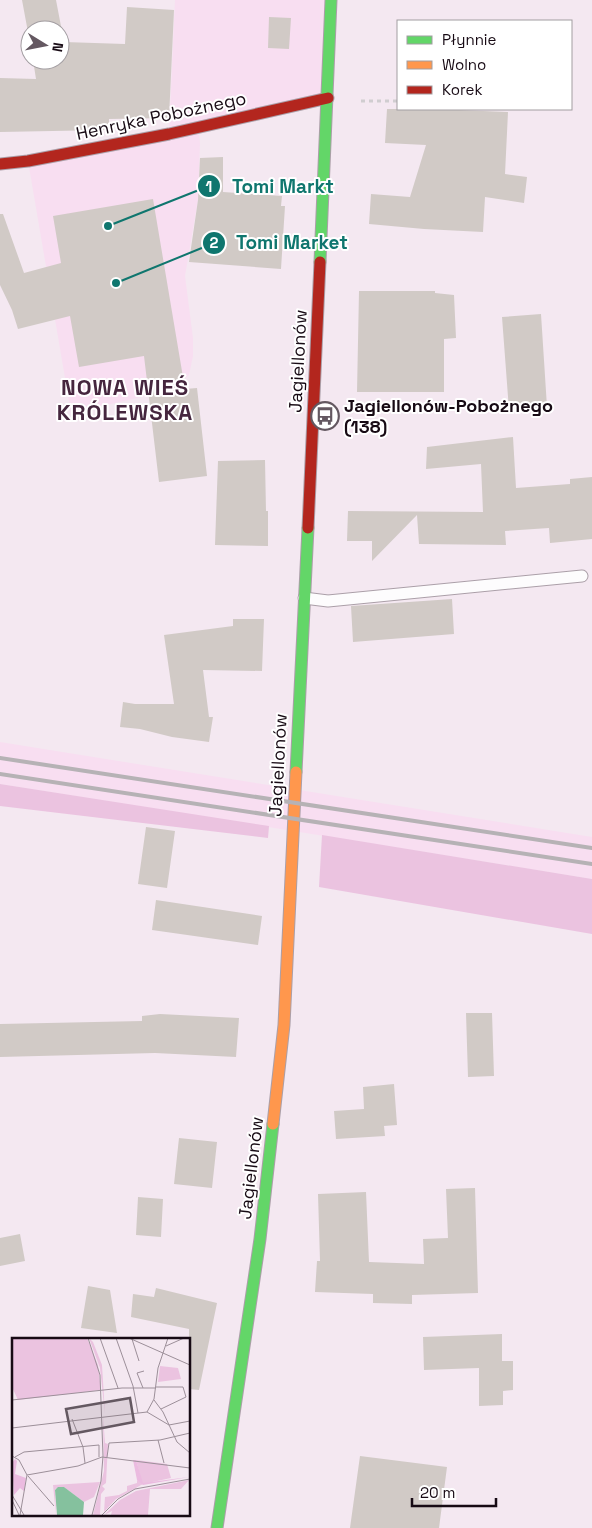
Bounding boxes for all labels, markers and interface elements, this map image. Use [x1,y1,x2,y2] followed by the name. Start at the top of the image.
[20,20,70,70] north arrow
[397,20,572,110] legend
[442,30,496,49] text: Płynnie
[48,41,67,53] text: N
[442,55,486,74] text: Wolno
[442,80,482,99] text: Korek
[74,86,248,145] street label: Henryka Pobożnego
[197,169,344,203] callout: Tomi Markt
[232,174,334,199] text: Tomi Markt
[206,177,212,196] text: 1
[201,226,358,260] callout: Tomi Market
[236,230,348,255] text: Tomi Market
[210,233,219,252] text: 2
[283,309,312,413] street label: Jagiellonów
[57,373,193,426] district label: NOWA WIEŚ KRÓLEWSKA
[344,394,553,438] place label: Jagiellonów-Pobożnego (138)
[310,401,340,431] bus stop icon: Jagiellonów-Pobożnego (138)
[263,713,292,817] street label: Jagiellonów
[233,1115,268,1221] street label: Jagiellonów
[12,1338,190,1516] inset map
[412,1476,496,1508] scale bar
[420,1483,455,1502] text: 20 m

